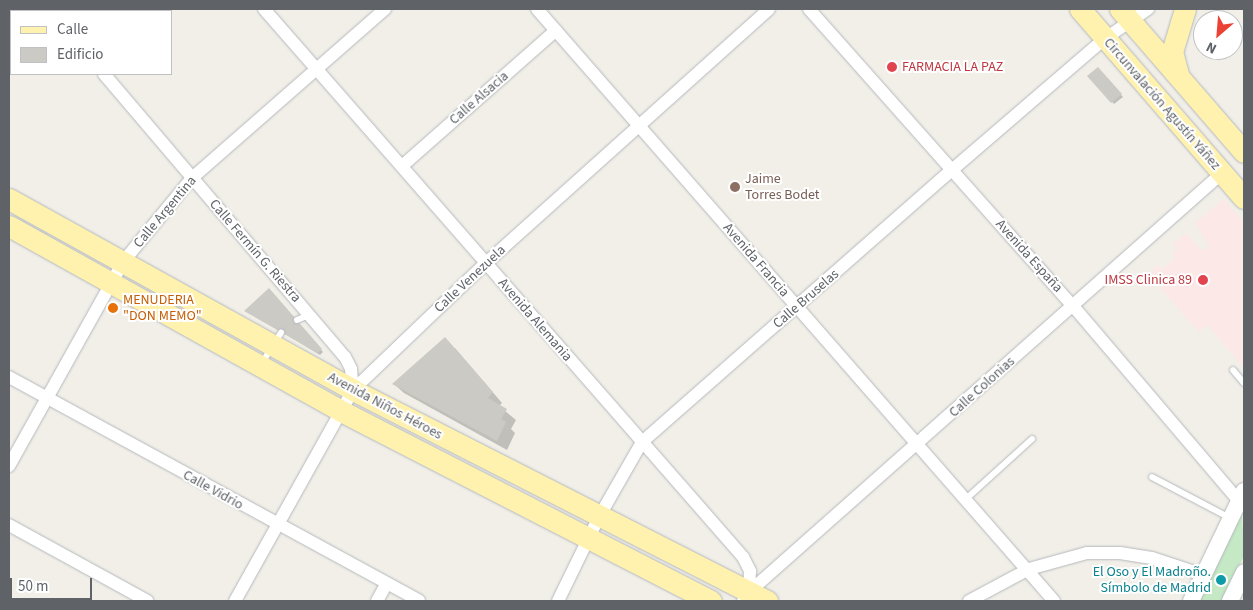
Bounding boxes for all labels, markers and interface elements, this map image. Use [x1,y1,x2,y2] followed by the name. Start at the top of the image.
[10,10,172,75] legend
[1193,10,1243,60] north arrow
[57,19,88,40] text: Calle
[1100,35,1224,173] street label: Circunvalación Agustín Yáñez
[1203,36,1220,58] text: N
[57,44,104,65] text: Edificio
[902,59,1003,75] place label: FARMACIA LA PAZ
[886,61,898,73] marker: FARMACIA LA PAZ
[446,68,512,128] street label: Calle Alsacia
[745,171,819,203] place label: Jaime Torres Bodet
[130,173,200,251] street label: Calle Argentina
[729,181,741,193] marker: Jaime Torres Bodet
[206,196,304,306] street label: Calle Fermín G. Riestra
[992,216,1066,296] street label: Avenida España
[719,220,793,300] street label: Avenida Francia
[431,242,509,316] street label: Calle Venezuela
[770,266,842,332] street label: Calle Bruselas
[1104,272,1192,288] place label: IMSS Clinica 89
[1196,273,1210,287] marker: IMSS Clinica 89
[494,275,576,365] street label: Avenida Alemania
[123,292,202,324] place label: MENUDERIA "DON MEMO"
[107,302,119,314] marker: MENUDERIA "DON MEMO"
[946,353,1018,421] street label: Calle Colonias
[325,369,445,443] street label: Avenida Niños Héroes
[180,467,246,513] street label: Calle Vidrio
[1093,564,1211,596] place label: El Oso y El Madroño. Símbolo de Madrid
[12,568,95,600] scale bar
[1215,574,1227,586] marker: El Oso y El Madroño. Símbolo de Madrid
[18,576,48,597] text: 50 m

